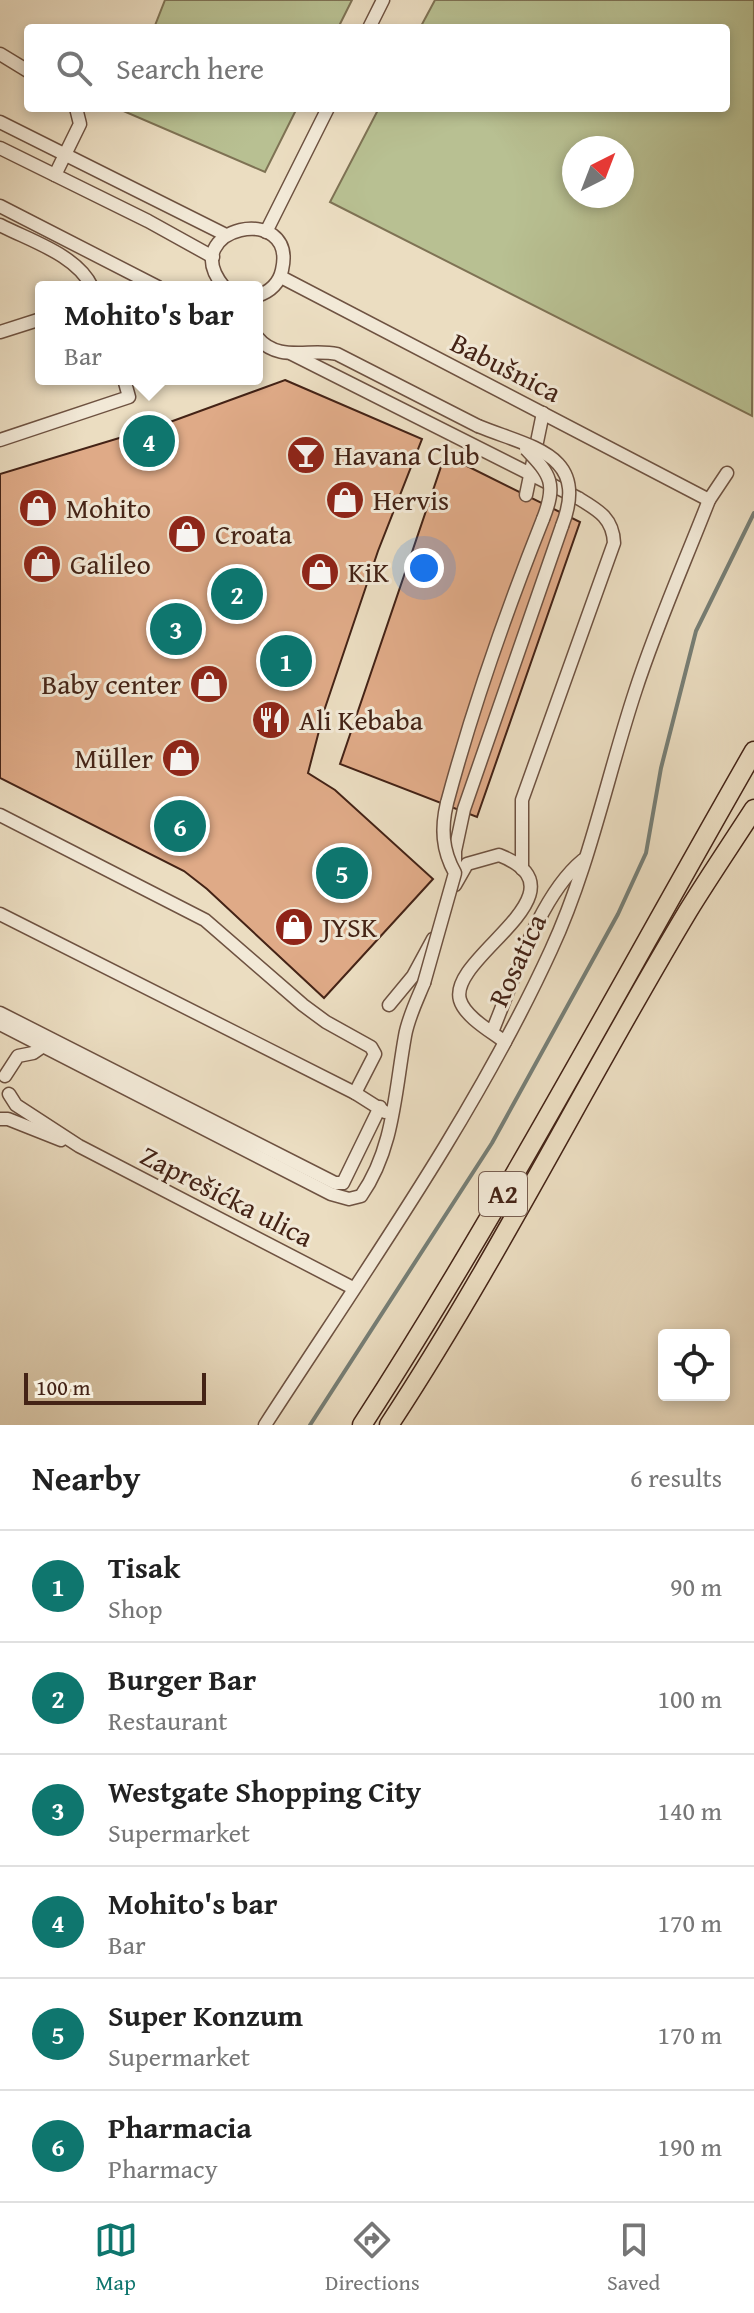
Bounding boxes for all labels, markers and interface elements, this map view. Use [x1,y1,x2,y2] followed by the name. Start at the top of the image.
[24,24,730,112] search box
[52,46,96,90] icon: search
[116,46,264,90] text: Search here
[562,136,634,208] north arrow
[35,281,263,385] popup
[64,292,234,336] text: Mohito's bar
[444,321,569,412] street label: Babušnica
[64,336,102,375] text: Bar
[123,411,175,471] pin: 4
[285,434,327,476] bar icon: Havana Club
[334,434,480,475] place label: Havana Club
[324,479,366,521] shop icon: Hervis
[373,479,449,520] place label: Hervis
[17,487,59,529] shop icon: Mohito
[66,487,151,528] place label: Mohito
[166,513,208,555] shop icon: Croata
[215,513,293,554] place label: Croata
[21,543,63,585] shop icon: Galileo
[70,543,151,584] place label: Galileo
[404,548,444,588] your location
[299,551,341,593] shop icon: KiK
[348,551,389,592] place label: KiK
[211,564,263,624] pin: 2
[150,599,202,659] pin: 3
[260,631,312,691] pin: 1
[41,663,181,704] place label: Baby center
[188,663,230,705] shop icon: Baby center
[250,699,292,741] restaurant icon: Ali Kebaba
[299,699,424,740] place label: Ali Kebaba
[74,737,153,778] place label: Müller
[160,737,202,779] shop icon: Müller
[154,796,206,856] pin: 6
[316,843,368,903] pin: 5
[273,906,315,948] shop icon: JYSK
[319,906,378,947] place label: JYSK
[477,906,556,1013] street label: Rosatica
[134,1134,321,1257] street label: Zaprešićka ulica
[479,1172,527,1216] road number: A2
[658,1329,730,1401] map controls
[658,1329,730,1401] button: locate
[24,1369,206,1405] scale bar
[36,1371,91,1403] text: 100 m
[32,1453,141,1502] text: Nearby
[630,1458,722,1497] text: 6 results
[108,1545,180,1589] text: Tisak
[51,1567,65,1606] text: 1
[670,1567,722,1606] text: 90 m
[108,1589,163,1628] text: Shop
[108,1657,256,1701] text: Burger Bar
[51,1679,65,1718] text: 2
[657,1679,722,1718] text: 100 m
[108,1701,228,1740] text: Restaurant
[108,1769,421,1813] text: Westgate Shopping City
[51,1791,65,1830] text: 3
[657,1791,722,1830] text: 140 m
[108,1813,250,1852] text: Supermarket
[108,1881,278,1925] text: Mohito's bar
[51,1903,65,1942] text: 4
[657,1903,722,1942] text: 170 m
[108,1925,146,1964] text: Bar
[108,1993,303,2037] text: Super Konzum
[51,2015,65,2054] text: 5
[657,2015,722,2054] text: 170 m
[108,2037,250,2076] text: Supermarket
[108,2105,252,2149] text: Pharmacia
[51,2127,65,2166] text: 6
[657,2127,722,2166] text: 190 m
[108,2149,218,2188] text: Pharmacy
[94,2218,138,2298] tab: Map
[325,2218,420,2298] tab: Directions
[607,2218,660,2298] tab: Saved

